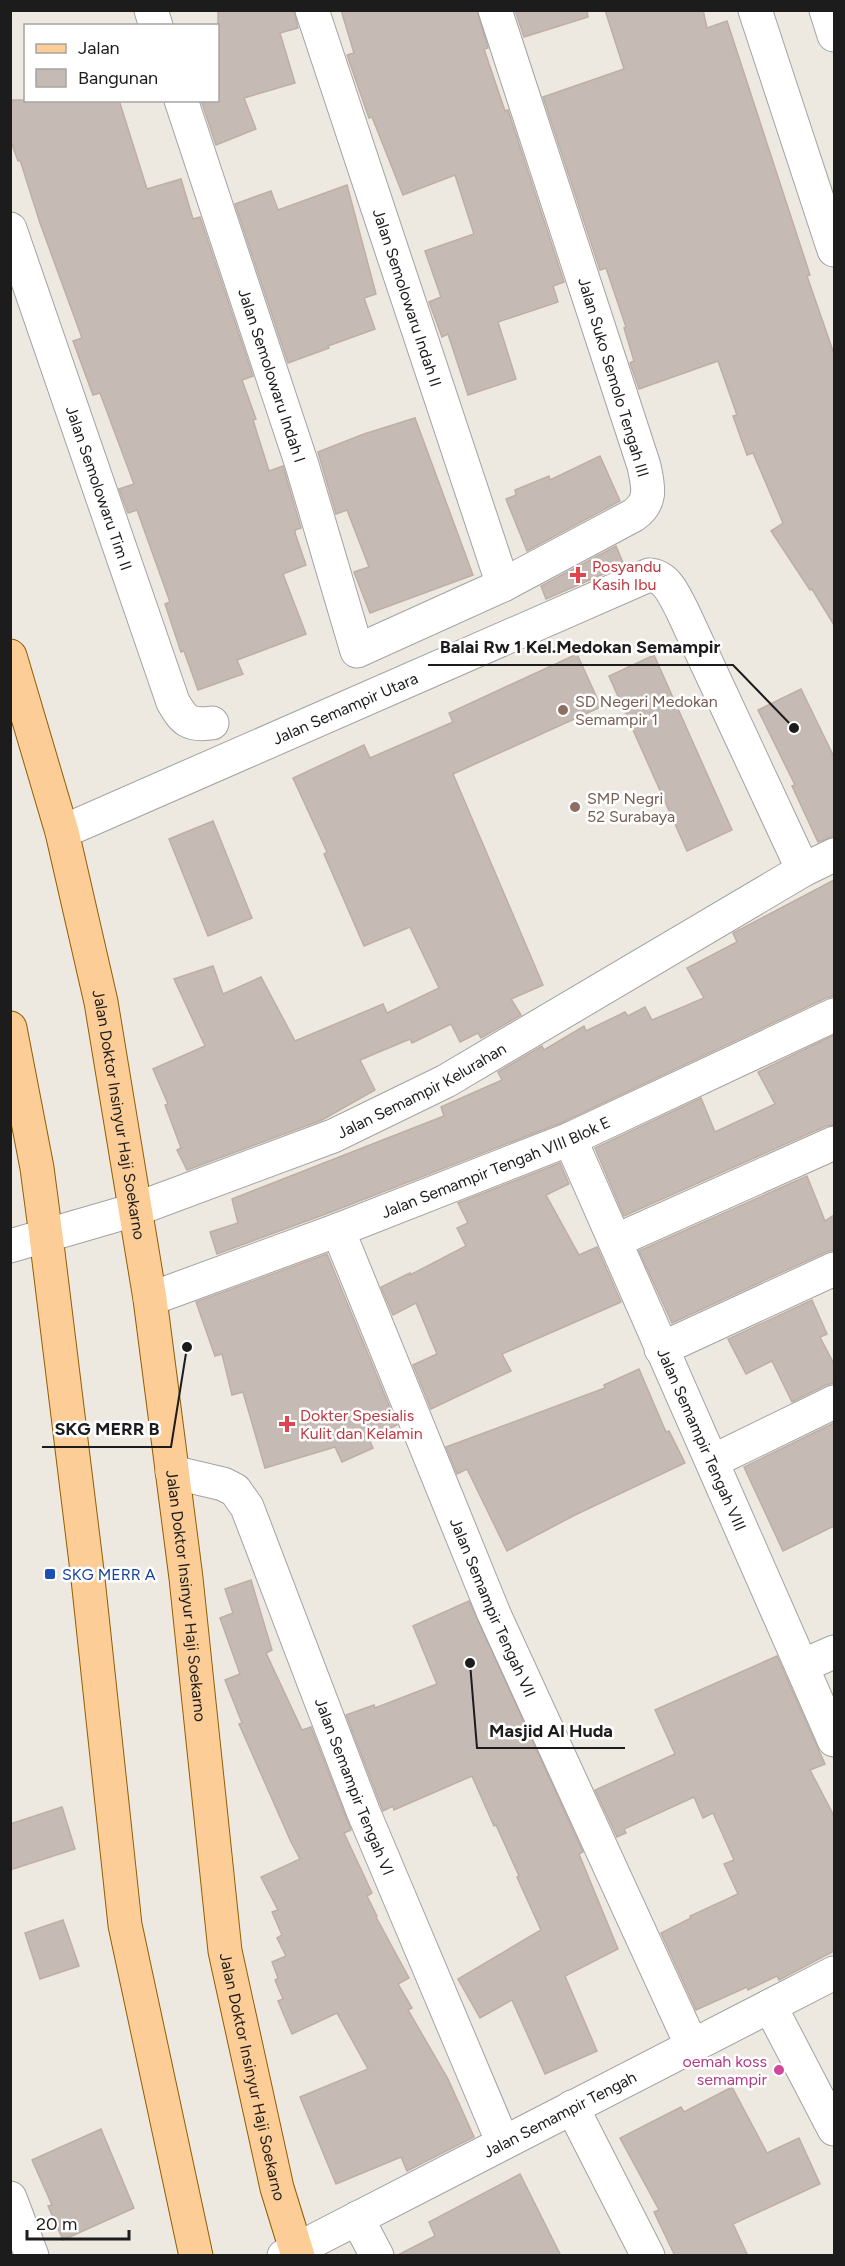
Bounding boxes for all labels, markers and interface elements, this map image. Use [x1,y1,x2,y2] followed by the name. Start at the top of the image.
[24,24,219,102] legend
[78,37,120,59] text: Jalan
[78,67,158,89] text: Bangunan
[369,206,445,389] street label: Jalan Semolowaru Indah II
[574,275,653,479] street label: Jalan Suko Semolo Tengah III
[234,286,309,465] street label: Jalan Semolowaru Indah I
[62,403,136,573] street label: Jalan Semolowaru Tim II
[592,557,661,594] place label: Posyandu Kasih Ibu
[569,566,587,584] marker: Posyandu Kasih Ibu
[428,629,733,665] callout: Balai Rw 1 Kel.Medokan Semampir
[440,636,720,658] text: Balai Rw 1 Kel.Medokan Semampir
[270,668,421,749] street label: Jalan Semampir Utara
[575,692,718,729] place label: SD Negeri Medokan Semampir 1
[556,703,570,717] marker: SD Negeri Medokan Semampir 1
[587,789,675,826] place label: SMP Negri 52 Surabaya
[568,800,582,814] marker: SMP Negri 52 Surabaya
[88,988,149,1241] street label: Jalan Doktor Insinyur Haji Soekarno
[334,1039,510,1143] street label: Jalan Semampir Kelurahan
[378,1112,613,1222] street label: Jalan Semampir Tengah VIII Blok E
[653,1345,750,1534] street label: Jalan Semampir Tengah VIII
[300,1406,423,1443] place label: Dokter Spesialis Kulit dan Kelamin
[42,1411,171,1447] callout: SKG MERR B
[278,1415,296,1433] marker: Dokter Spesialis Kulit dan Kelamin
[54,1418,160,1440] text: SKG MERR B
[162,1469,210,1723] street label: Jalan Doktor Insinyur Haji Soekarno
[446,1515,540,1700] street label: Jalan Semampir Tengah VII
[62,1565,156,1584] place label: SKG MERR A
[43,1567,57,1581] marker: SKG MERR A
[311,1695,398,1878] street label: Jalan Semampir Tengah VI
[477,1712,625,1748] callout: Masjid Al Huda
[489,1720,613,1742] text: Masjid Al Huda
[216,1951,289,2203] street label: Jalan Doktor Insinyur Haji Soekarno
[683,2052,768,2089] place label: oemah koss semampir
[772,2063,786,2077] marker: oemah koss semampir
[480,2067,640,2162] street label: Jalan Semampir Tengah
[27,2203,129,2241] scale bar
[36,2213,77,2235] text: 20 m

